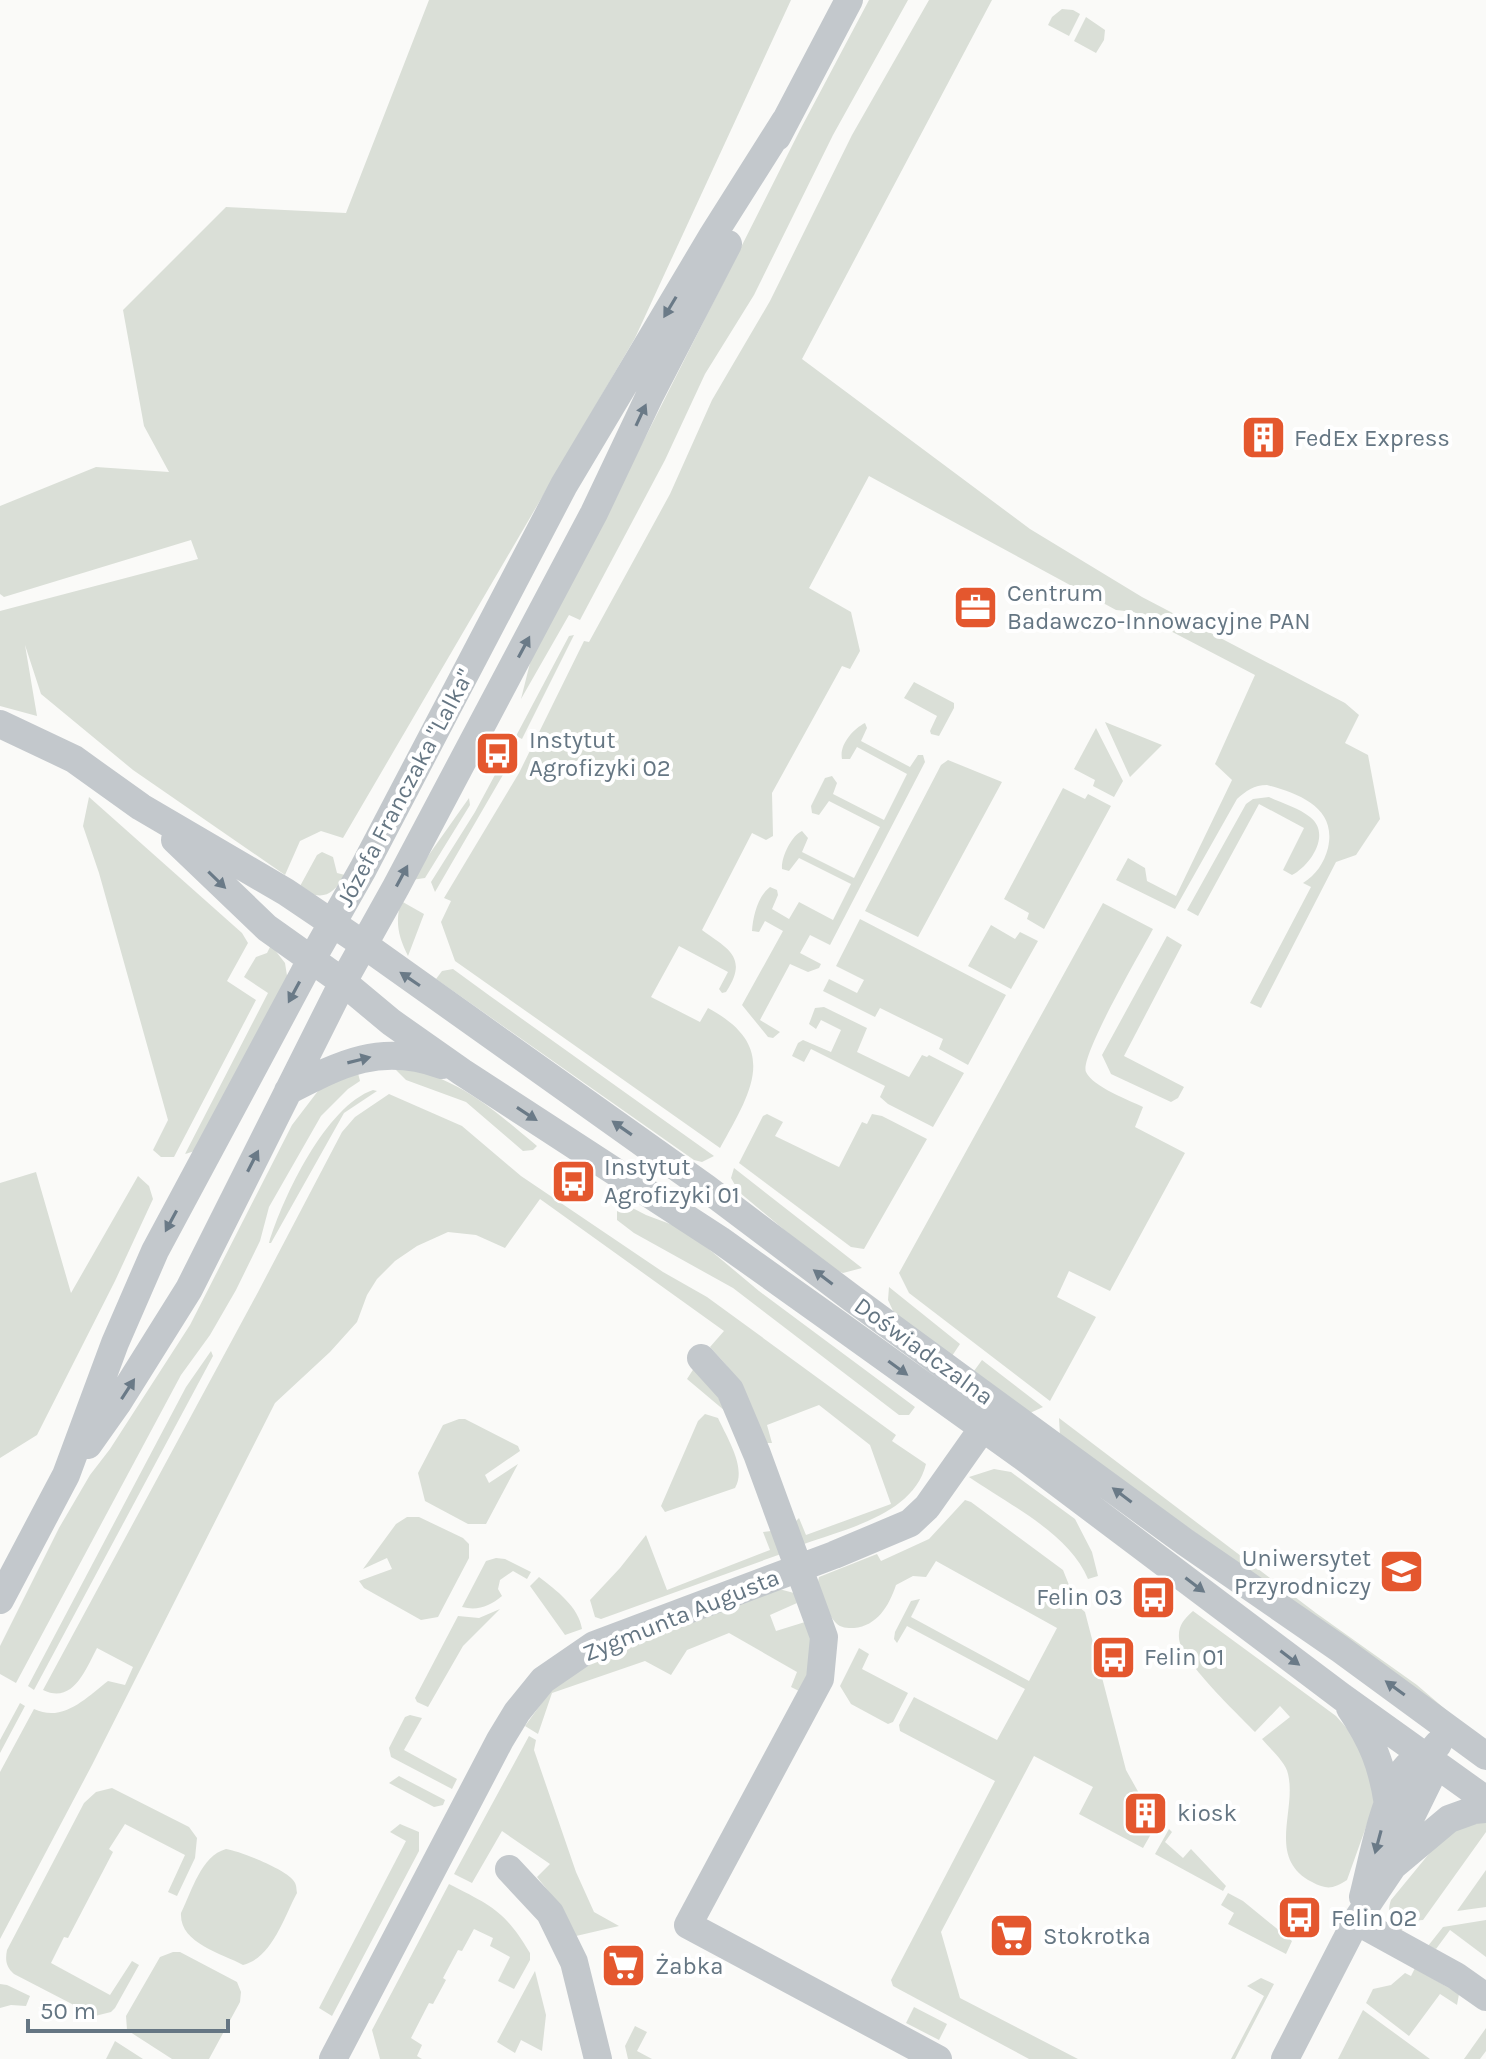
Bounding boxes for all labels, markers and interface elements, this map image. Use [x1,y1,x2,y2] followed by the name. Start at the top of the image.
[663,296,677,318] one-way arrow
[634,403,648,426] one-way arrow
[1239,414,1287,462] building icon: FedEx Express
[1294,424,1450,452] place label: FedEx Express
[1007,579,1311,635] place label: Centrum Badawczo-Innowacyjne PAN
[952,583,1000,631] office icon: Centrum Badawczo-Innowacyjne PAN
[517,635,530,658] one-way arrow
[331,665,479,911] street label: Józefa Franczaka "Lalka"
[529,726,671,782] place label: Instytut Agrofizyki 02
[474,730,522,778] bus stop icon: Instytut Agrofizyki 02
[395,865,409,888] one-way arrow
[207,871,226,889] one-way arrow
[399,972,420,987] one-way arrow
[287,981,301,1003] one-way arrow
[346,1053,371,1065] one-way arrow
[516,1107,538,1121] one-way arrow
[612,1121,633,1136] one-way arrow
[246,1150,260,1173] one-way arrow
[604,1153,740,1209] place label: Instytut Agrofizyki 01
[549,1157,597,1205] bus stop icon: Instytut Agrofizyki 01
[164,1210,177,1233] one-way arrow
[813,1269,833,1285] one-way arrow
[849,1291,999,1411] street label: Doświadczalna
[888,1360,909,1375] one-way arrow
[120,1378,134,1400] one-way arrow
[1112,1488,1132,1504] one-way arrow
[1234,1544,1371,1600] place label: Uniwersytet Przyrodniczy
[1378,1548,1426,1596] school or university icon: Uniwersytet Przyrodniczy
[579,1563,783,1667] street label: Zygmunta Augusta
[1130,1573,1178,1621] bus stop icon: Felin 03
[1185,1577,1205,1593] one-way arrow
[1036,1583,1123,1611] place label: Felin 03
[1089,1633,1137,1681] bus stop icon: Felin 01
[1144,1643,1224,1671] place label: Felin 01
[1280,1649,1300,1665] one-way arrow
[1384,1680,1406,1696] one-way arrow
[1122,1789,1170,1837] building icon: kiosk
[1177,1799,1237,1827] place label: kiosk
[1371,1830,1384,1854] one-way arrow
[1276,1894,1324,1942] bus stop icon: Felin 02
[1331,1904,1417,1932] place label: Felin 02
[988,1912,1036,1960] supermarket icon: Stokrotka
[1043,1922,1151,1950] place label: Stokrotka
[600,1942,648,1990] supermarket icon: Żabka
[655,1952,723,1980] place label: Żabka
[28,1983,228,2033] scale bar
[40,1997,96,2025] text: 50 m

